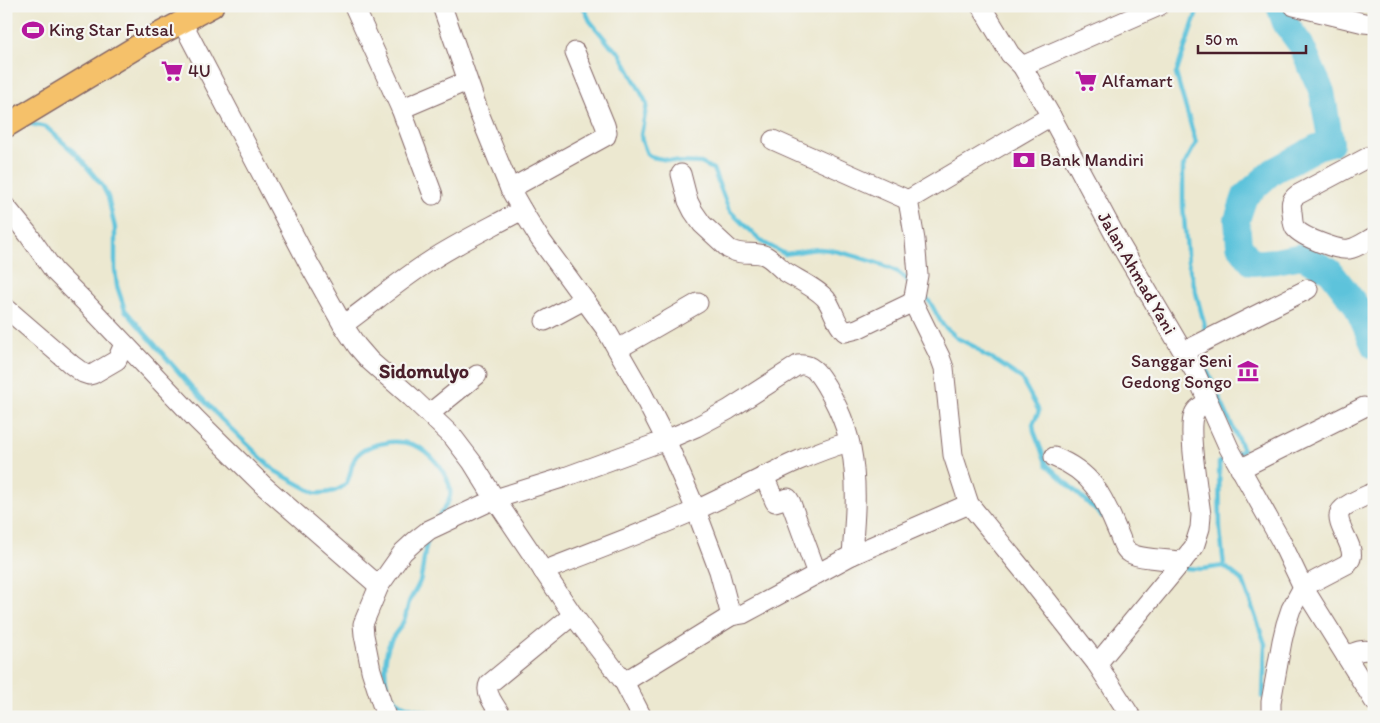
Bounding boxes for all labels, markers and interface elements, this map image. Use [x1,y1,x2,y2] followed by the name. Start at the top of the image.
[20,17,46,43] sports icon: King Star Futsal
[49,19,174,41] place label: King Star Futsal
[1198,22,1305,54] scale bar
[1205,31,1238,49] text: 50 m
[159,58,185,84] supermarket icon: 4U
[188,60,211,82] place label: 4U
[1073,68,1099,94] supermarket icon: Alfamart
[1102,70,1173,92] place label: Alfamart
[1011,147,1037,173] bank icon: Bank Mandiri
[1040,149,1144,171] place label: Bank Mandiri
[1093,208,1181,338] street label: Jalan Ahmad Yani
[1121,350,1232,393] place label: Sanggar Seni Gedong Songo
[1235,358,1261,384] museum icon: Sanggar Seni Gedong Songo
[379,359,469,384] district label: Sidomulyo

